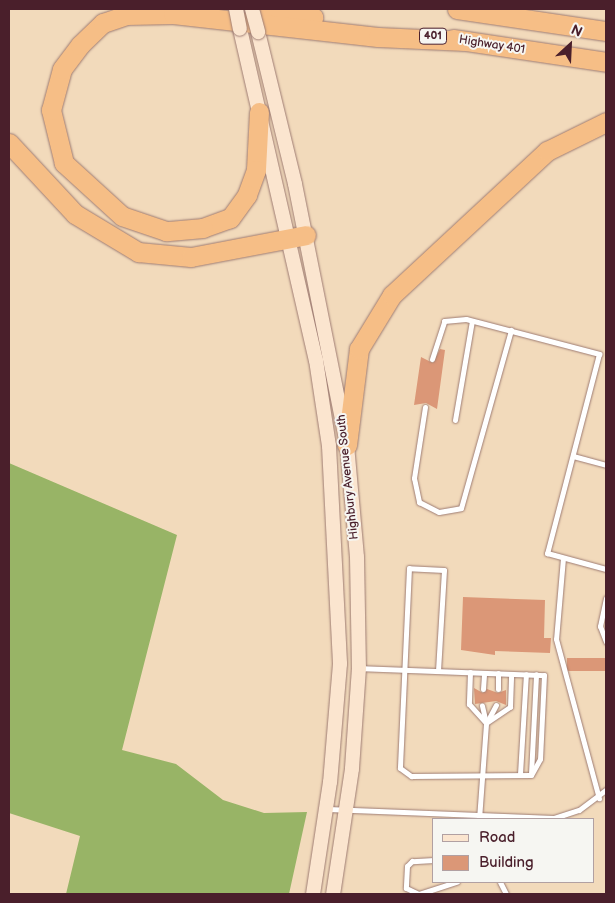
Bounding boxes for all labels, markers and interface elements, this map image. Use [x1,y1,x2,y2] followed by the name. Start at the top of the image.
[545,20,595,70] north arrow
[568,21,585,41] text: N
[418,28,448,44] road number: 401
[458,33,526,57] street label: Highway 401
[334,413,362,541] street label: Highbury Avenue South
[432,818,595,883] legend
[479,828,515,847] text: Road
[479,853,534,872] text: Building

